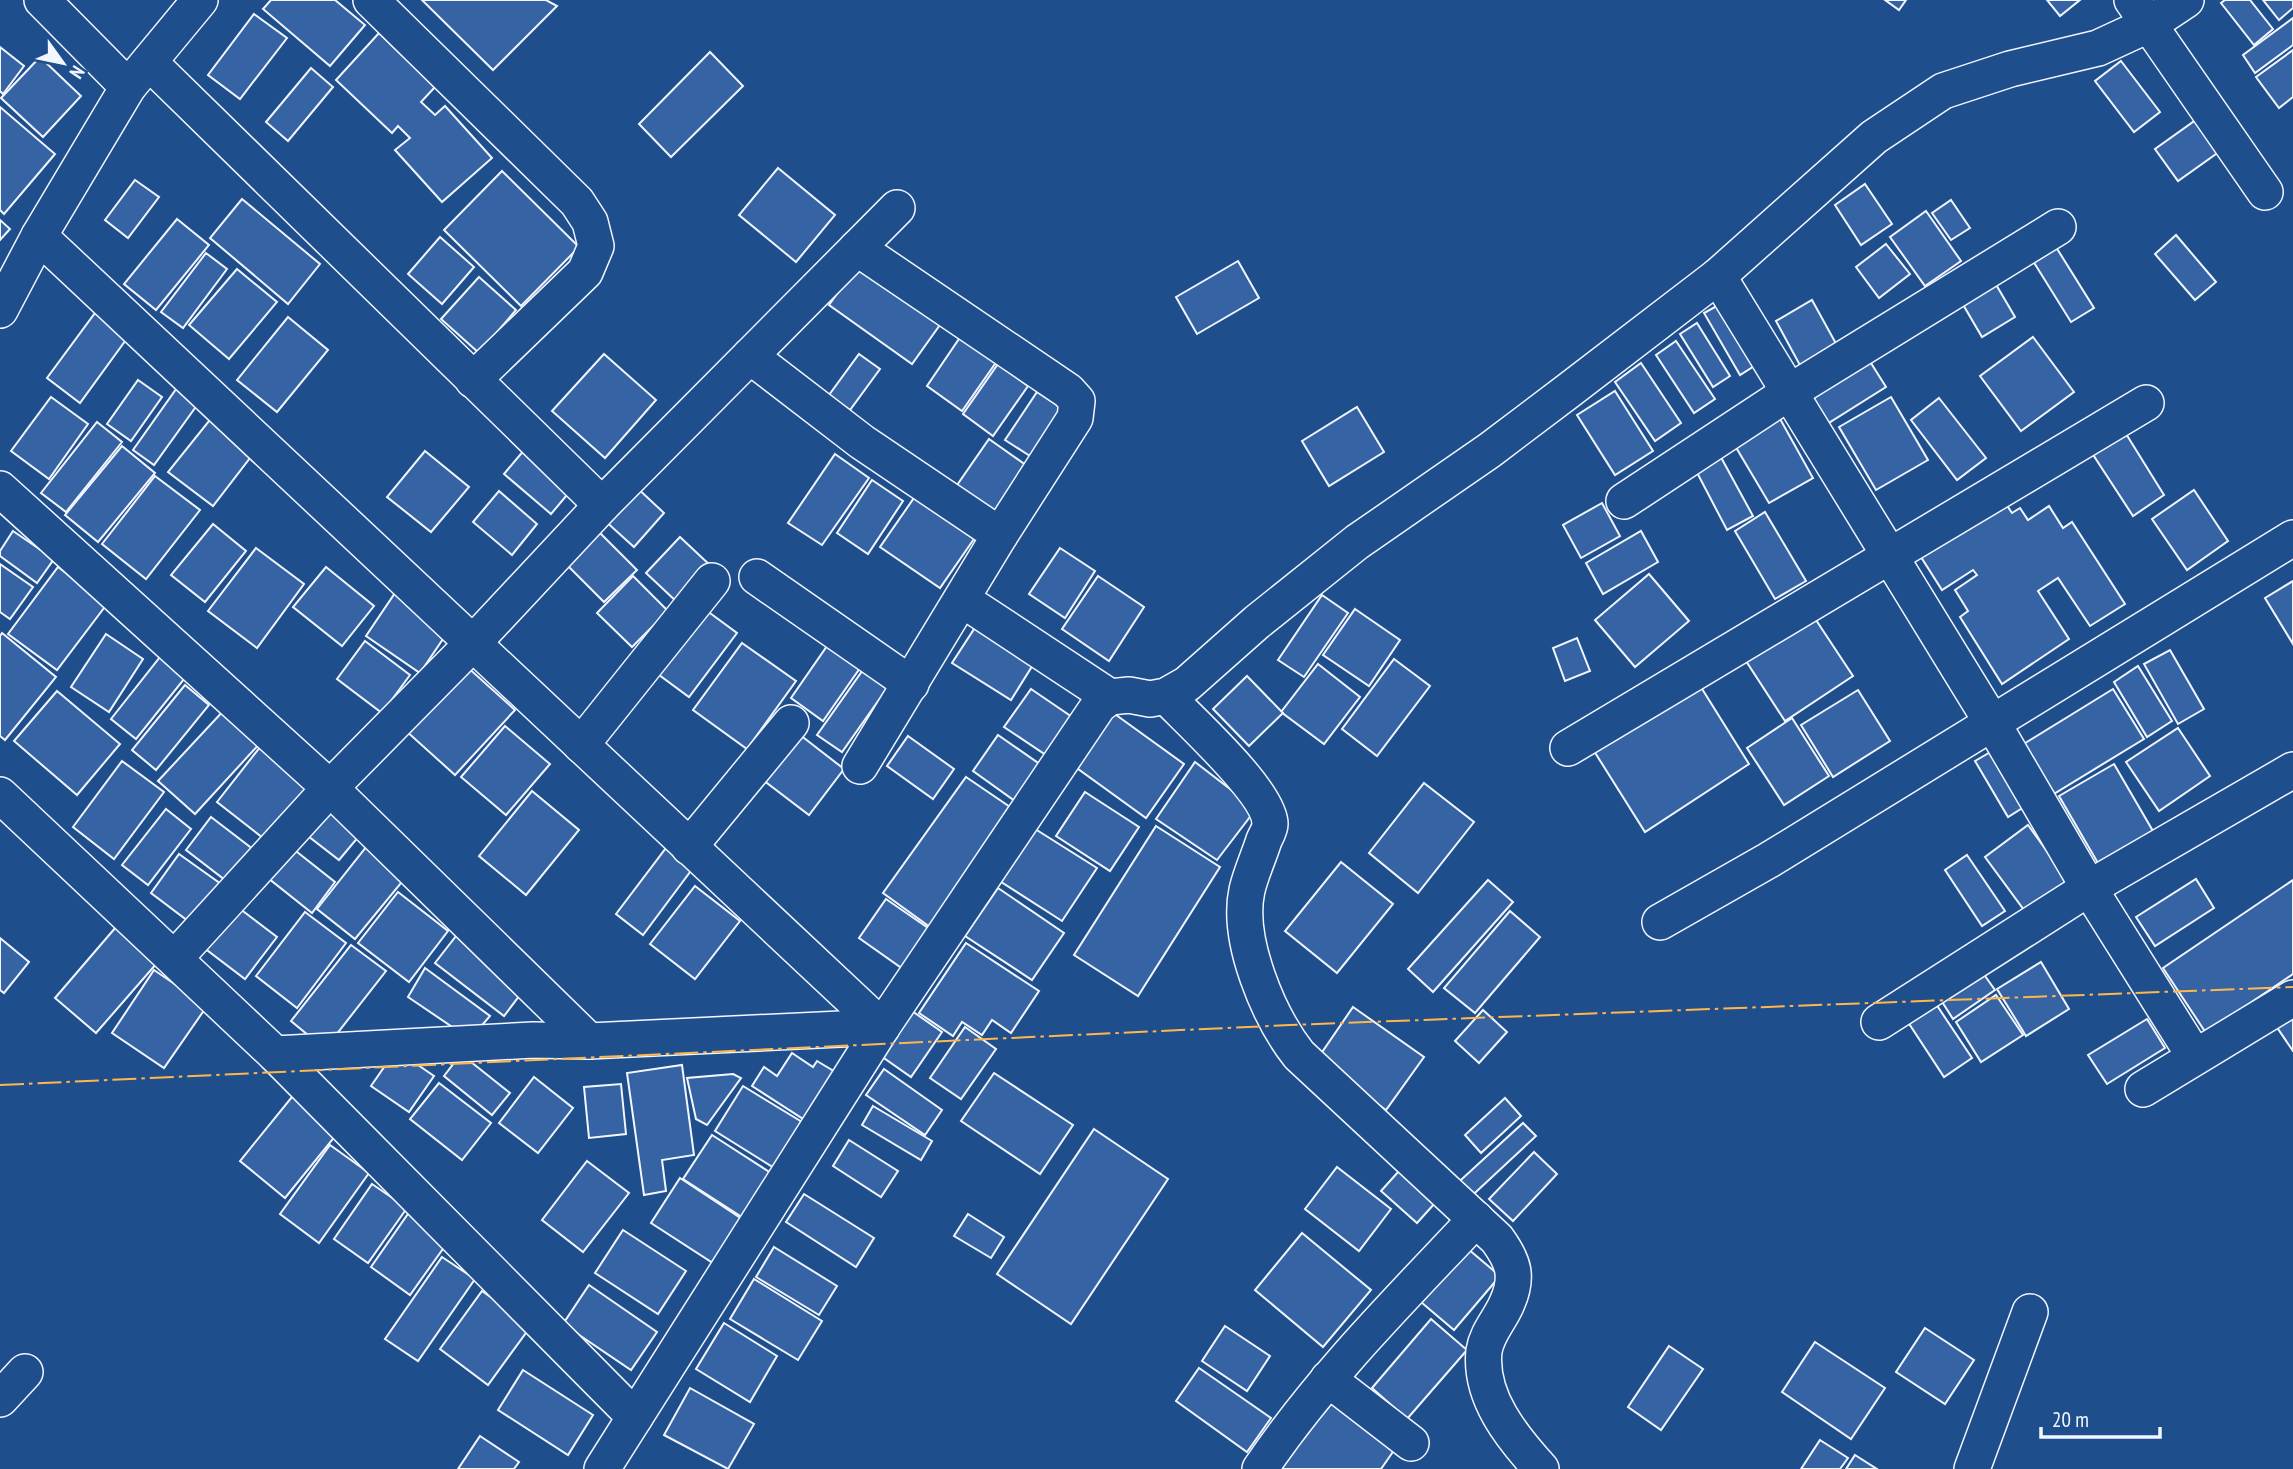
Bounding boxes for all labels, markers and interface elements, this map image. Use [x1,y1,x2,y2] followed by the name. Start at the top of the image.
[28,28,98,98] north arrow
[64,61,90,83] text: N
[2041,1396,2160,1440] scale bar
[2052,1406,2089,1433] text: 20 m

